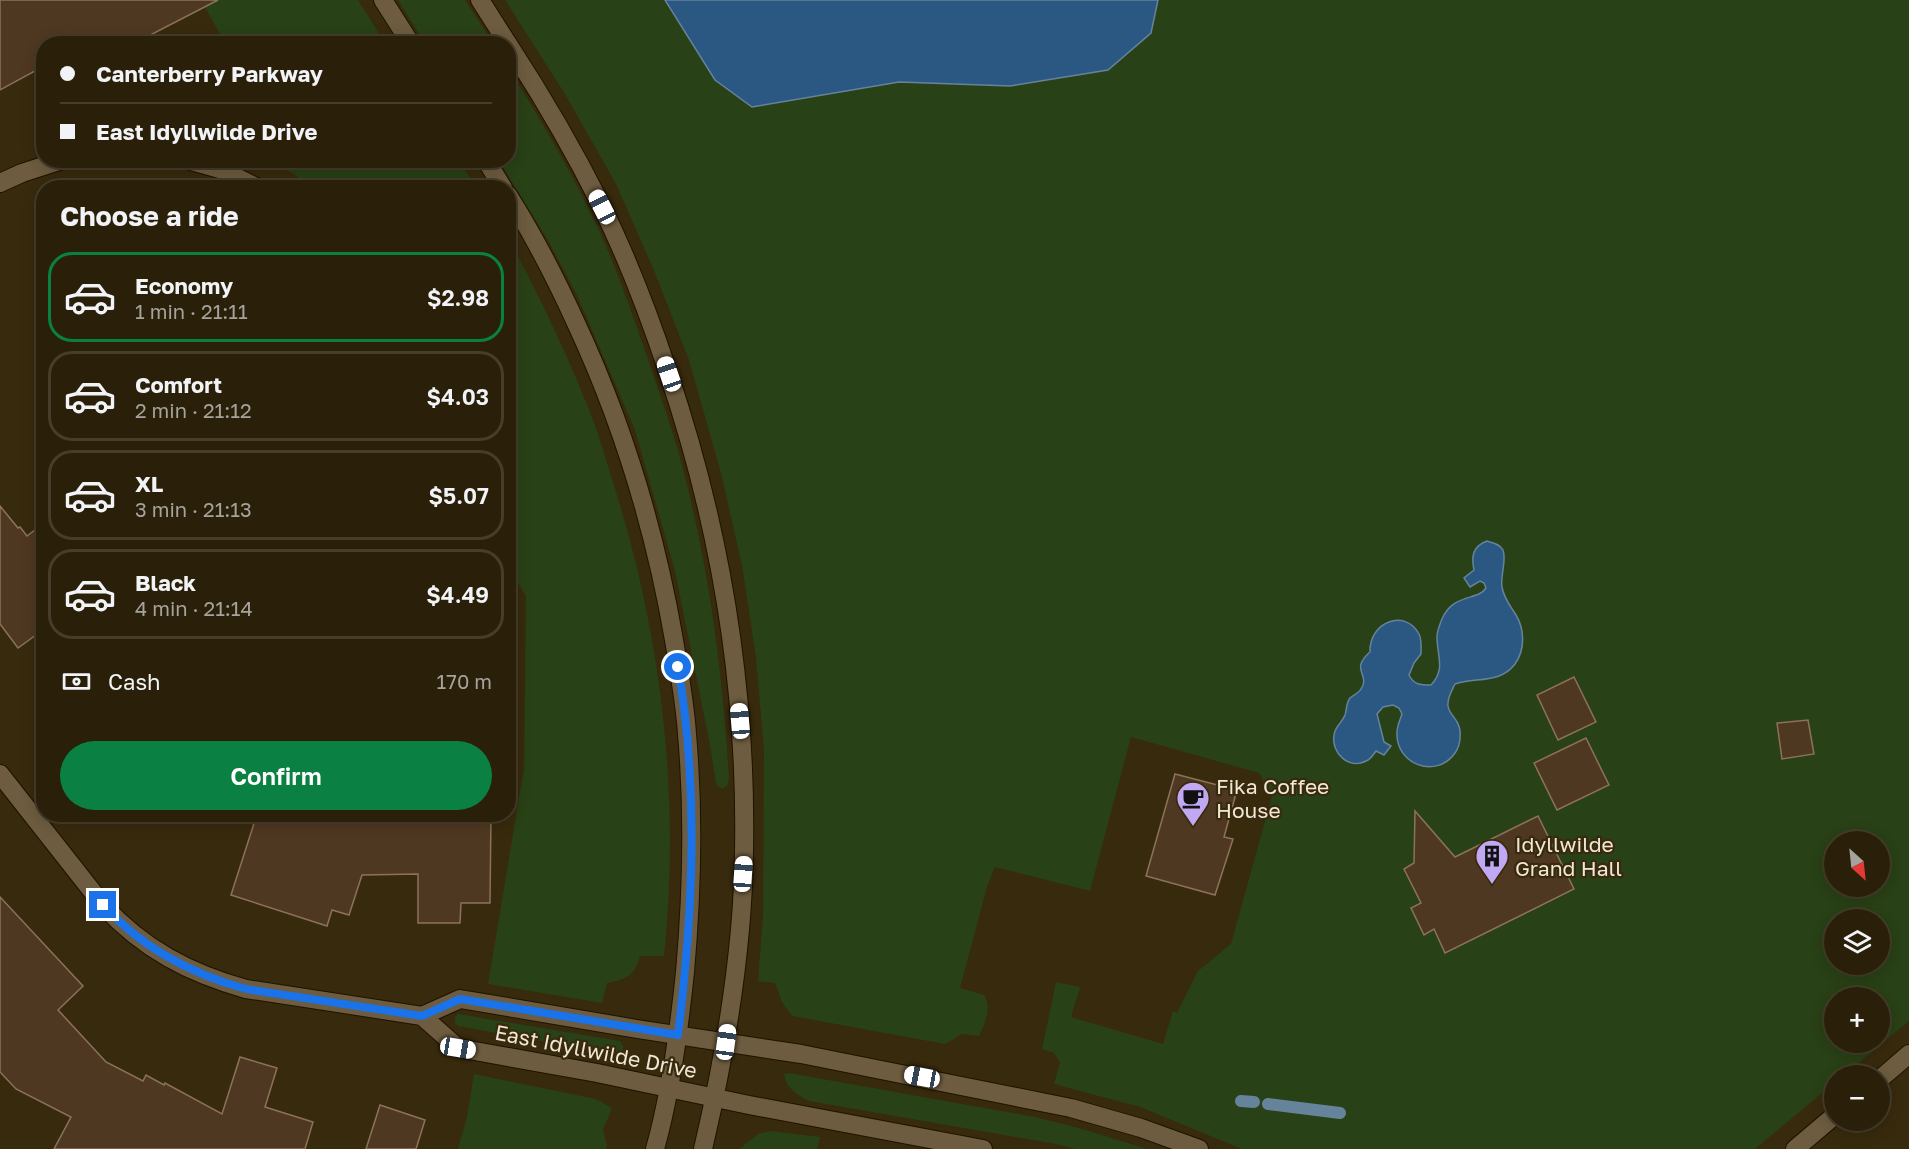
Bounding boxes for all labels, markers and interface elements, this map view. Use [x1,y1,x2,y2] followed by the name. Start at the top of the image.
[96,60,323,87] text: Canterberry Parkway
[96,118,317,145] text: East Idyllwilde Drive
[586,187,618,227] car
[60,200,239,232] text: Choose a ride
[63,270,117,324] icon: car
[135,272,233,299] text: Economy
[427,284,489,311] text: $2.98
[135,299,248,323] text: 1 min · 21:11
[655,354,683,394] car
[63,369,117,423] icon: car
[135,371,222,398] text: Comfort
[427,383,489,410] text: $4.03
[135,398,252,422] text: 2 min · 21:12
[63,468,117,522] icon: car
[135,470,163,497] text: XL
[429,482,489,509] text: $5.07
[135,497,252,521] text: 3 min · 21:13
[63,567,117,621] icon: car
[135,569,196,596] text: Black
[426,581,489,608] text: $4.49
[135,596,253,620] text: 4 min · 21:14
[664,653,691,680] route start
[60,665,93,698] icon: cash
[108,668,161,695] text: Cash
[437,669,492,693] text: 170 m
[729,702,751,740] car
[60,741,492,810] button: Confirm
[1216,773,1329,823] place label: Fika Coffee House
[1175,780,1211,827] cafe icon: Fika Coffee House
[1515,831,1622,881] place label: Idyllwilde Grand Hall
[1824,831,1890,897] north arrow
[1824,831,1890,1131] map controls
[1474,838,1510,885] building icon: Idyllwilde Grand Hall
[733,855,753,893] car
[89,891,116,918] route end
[1824,909,1890,975] button: layers
[1824,987,1890,1053] button: +
[493,1019,699,1083] street label: East Idyllwilde Drive
[715,1023,737,1061] car
[439,1036,477,1060] car
[903,1065,941,1089] car
[1824,1065,1890,1131] button: −

